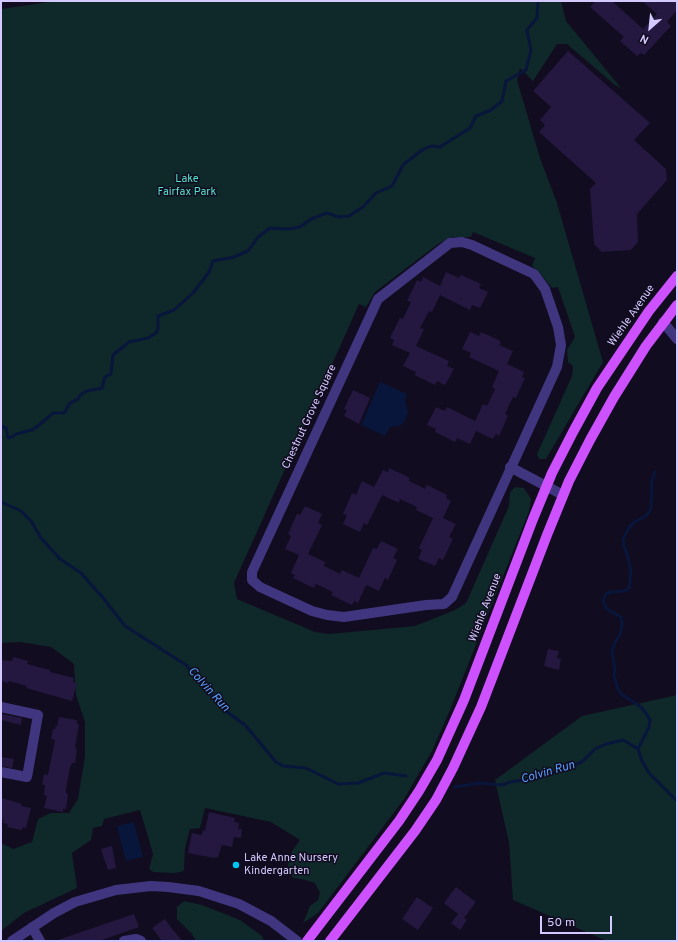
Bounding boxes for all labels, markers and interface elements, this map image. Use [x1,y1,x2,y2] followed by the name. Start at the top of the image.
[630,8,670,48] north arrow
[638,31,651,47] text: N
[158,173,216,199] park label: Lake Fairfax Park
[606,283,658,349] street label: Wiehle Avenue
[280,363,340,471] street label: Chestnut Grove Square
[467,572,505,644] street label: Wiehle Avenue
[184,665,232,715] water label: Colvin Run
[519,758,577,788] water label: Colvin Run
[244,852,338,878] place label: Lake Anne Nursery Kindergarten
[231,860,241,870] marker: Lake Anne Nursery Kindergarten
[542,908,614,934] scale bar
[547,915,575,931] text: 50 m

